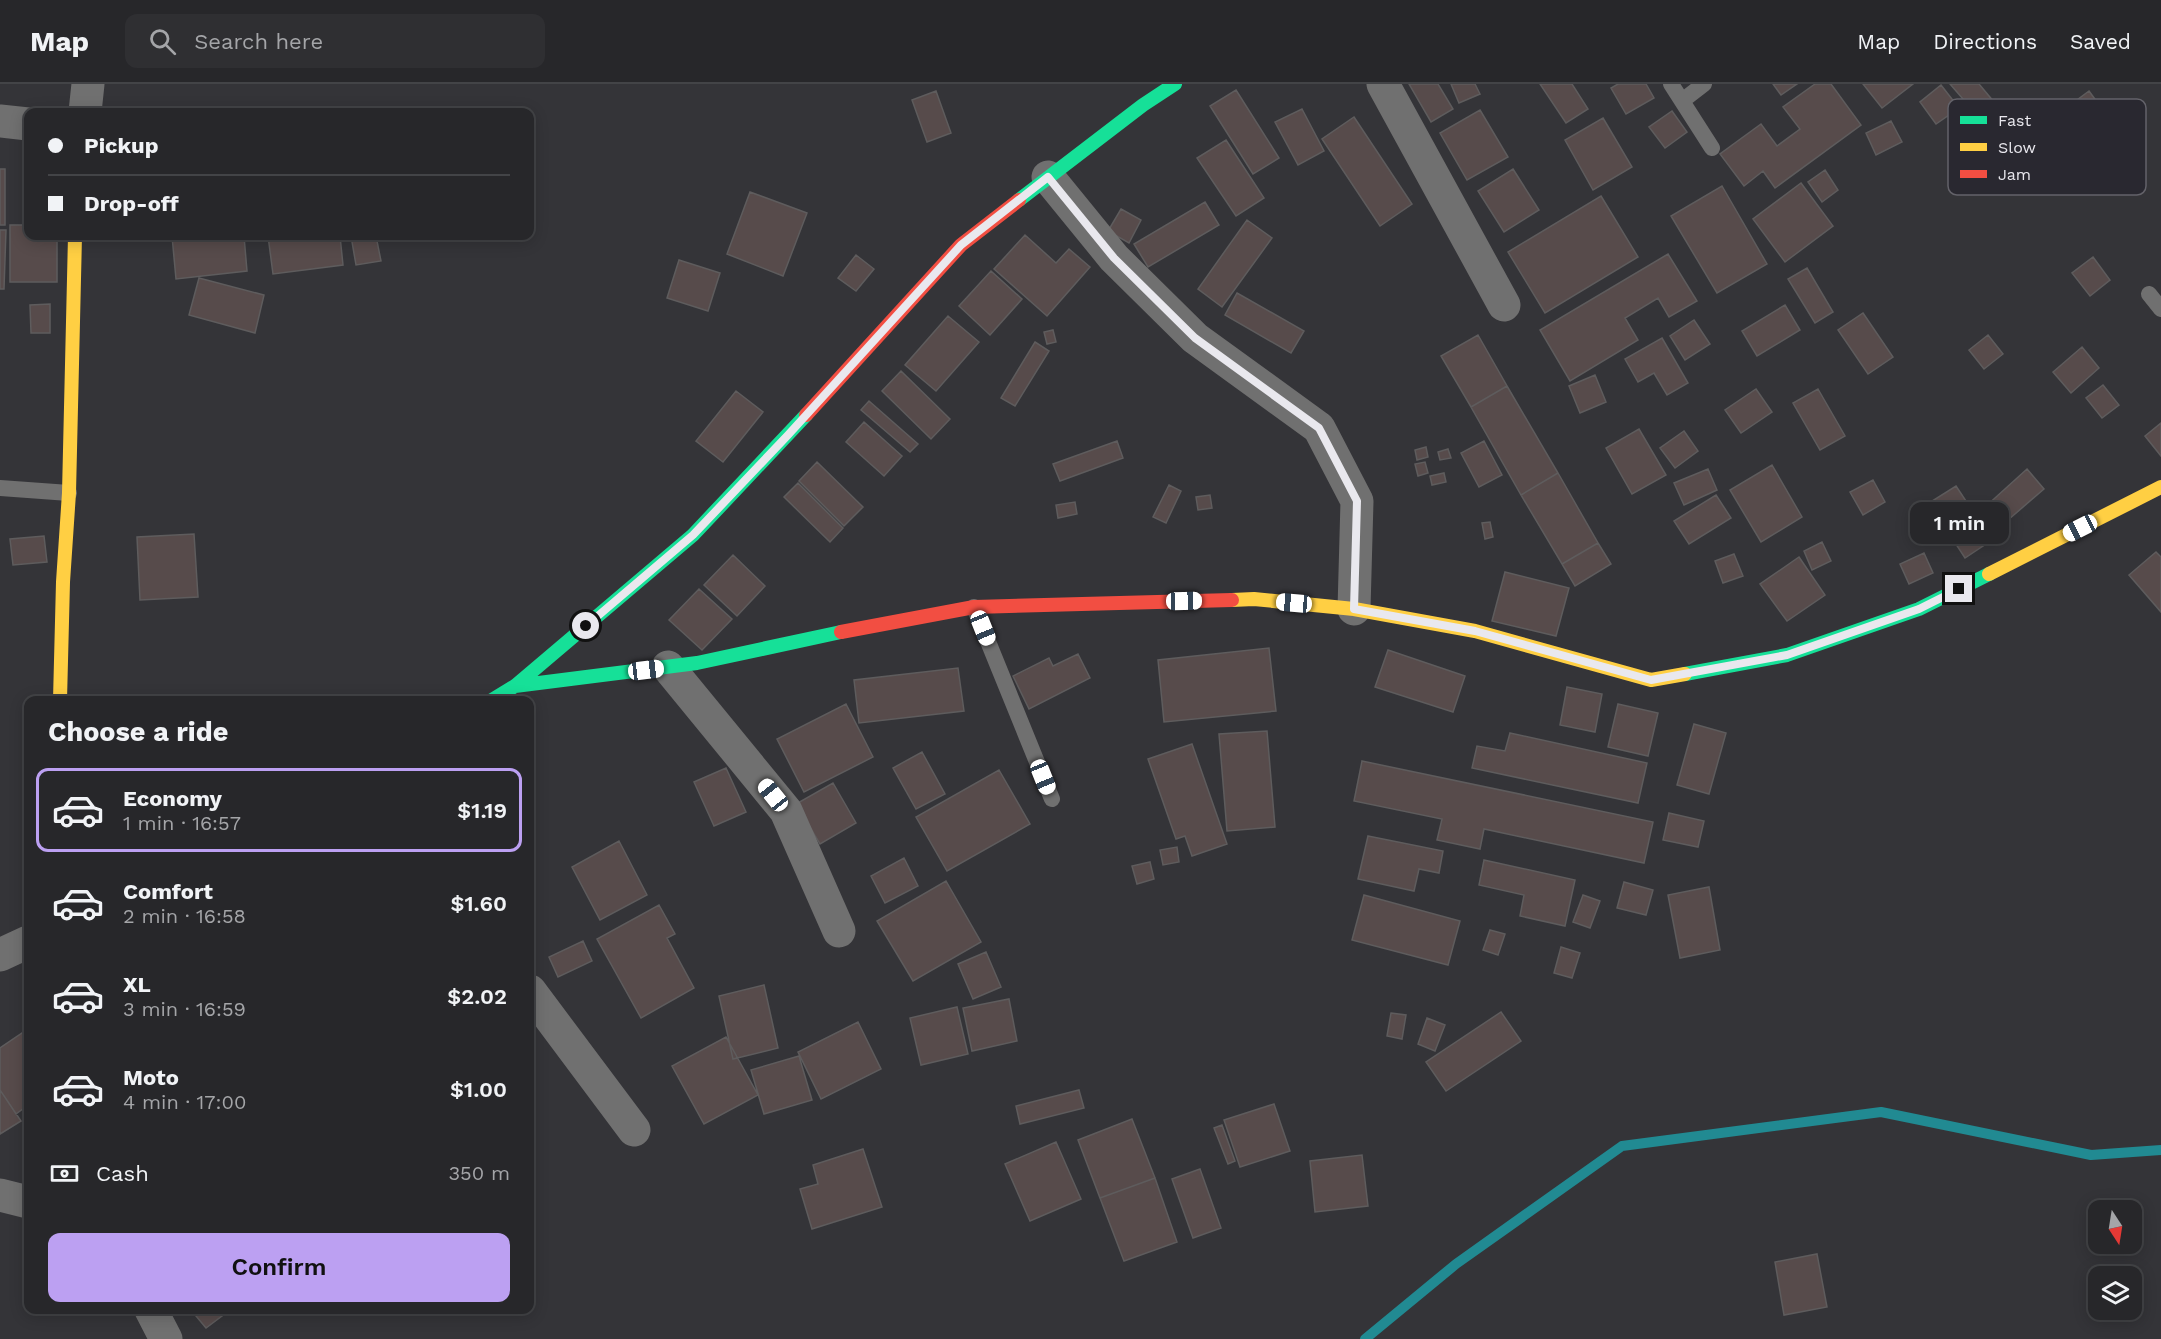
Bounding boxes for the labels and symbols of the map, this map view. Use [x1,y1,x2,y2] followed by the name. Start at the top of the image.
[1948,99,2146,195] legend
[1998,111,2031,130] text: Fast
[1998,138,2036,157] text: Slow
[1998,165,2031,184] text: Jam
[1910,502,2008,544] callout: 1 min
[2060,512,2100,544] car
[1945,575,1972,602] route end
[1166,592,1202,610] car
[1275,592,1313,614] car
[968,608,998,648] car
[572,612,599,639] route start
[627,659,665,681] car
[1028,757,1058,797] car
[755,775,791,815] car
[2088,1200,2142,1254] north arrow

